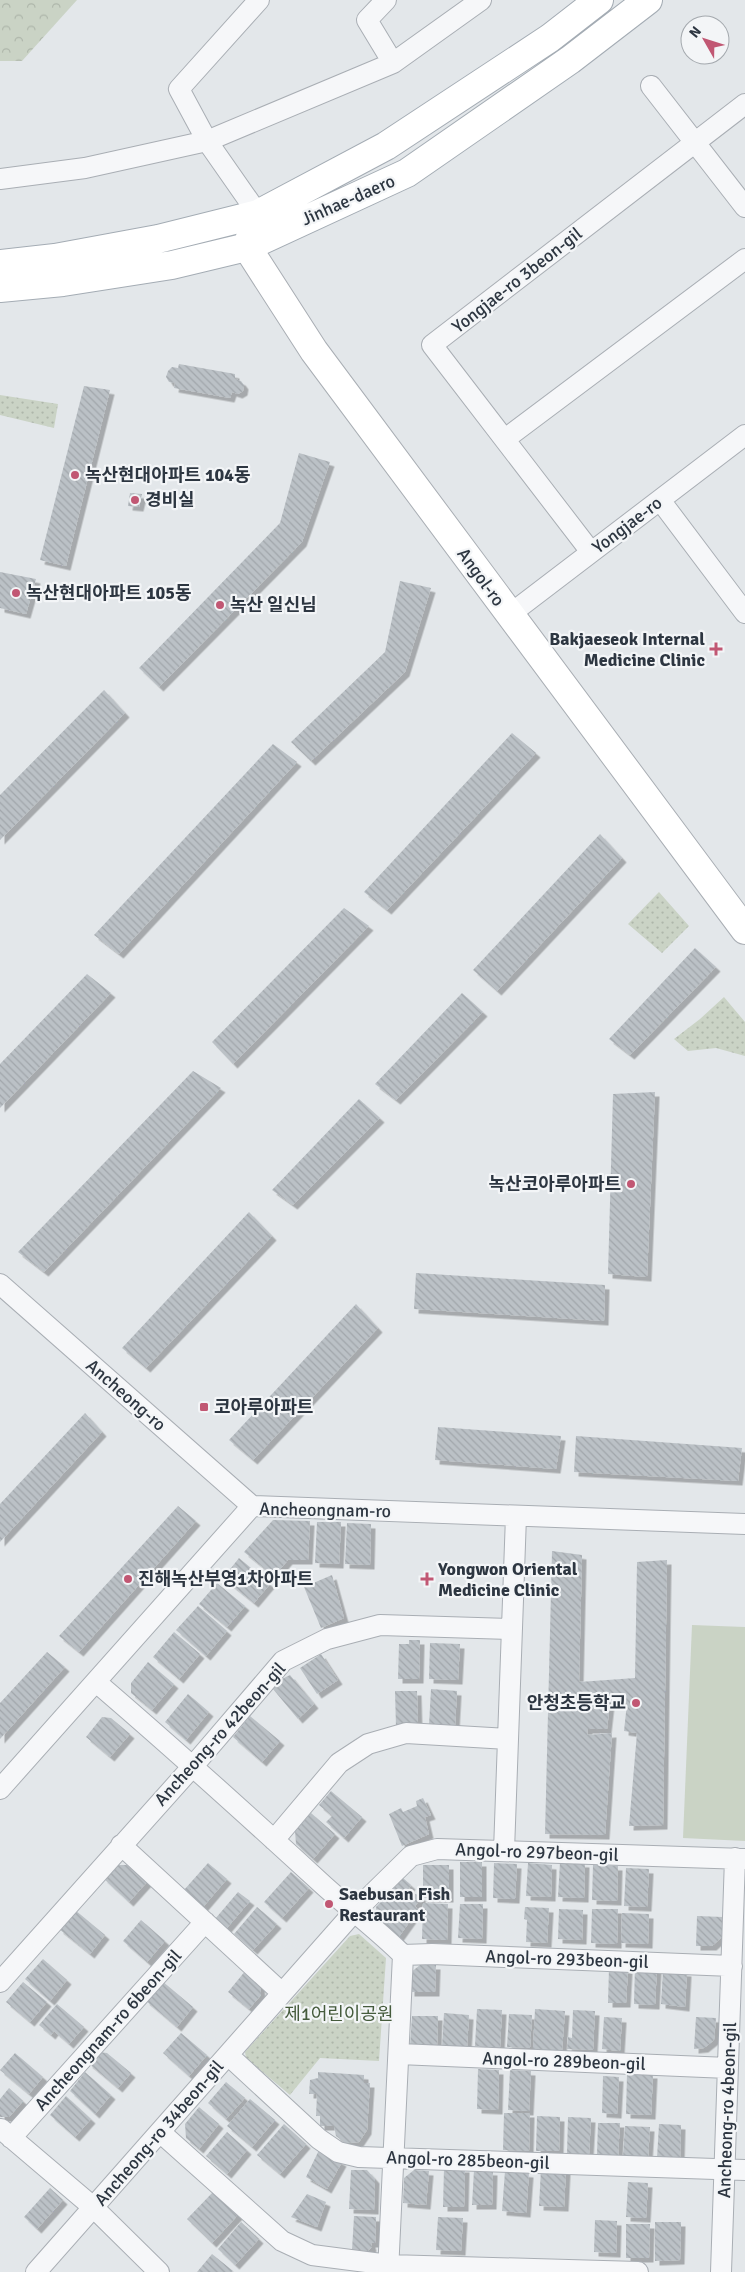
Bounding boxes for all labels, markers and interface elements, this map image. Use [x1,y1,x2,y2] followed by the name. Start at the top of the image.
[680,15,730,65] north arrow
[686,23,705,41] text: N
[298,170,398,230] street label: Jinhae-daero
[448,222,586,338] street label: Yongjae-ro 3beon-gil
[85,464,251,486] place label: 녹산현대아파트 104동
[69,469,81,481] marker: 녹산현대아파트 104동
[145,489,195,511] place label: 경비실
[588,492,666,558] street label: Yongjae-ro
[129,494,141,506] marker: 경비실
[452,544,510,610] street label: Angol-ro
[26,582,192,604] place label: 녹산현대아파트 105동
[10,587,22,599] marker: 녹산현대아파트 105동
[230,594,317,616] place label: 녹산 일신님
[214,599,226,611] marker: 녹산 일신님
[549,628,705,671] place label: Bakjaeseok Internal Medicine Clinic
[709,642,723,656] marker: Bakjaeseok Internal Medicine Clinic
[489,1173,621,1195] place label: 녹산코아루아파트
[625,1178,637,1190] marker: 녹산코아루아파트
[82,1354,170,1436] street label: Ancheong-ro
[214,1396,313,1418] place label: 코아루아파트
[198,1401,210,1413] marker: 코아루아파트
[259,1498,391,1522] street label: Ancheongnam-ro
[437,1558,578,1601] place label: Yongwon Oriental Medicine Clinic
[138,1568,313,1590] place label: 진해녹산부영1차아파트
[420,1572,434,1586] marker: Yongwon Oriental Medicine Clinic
[122,1573,134,1585] marker: 진해녹산부영1차아파트
[150,1658,290,1810] street label: Ancheong-ro 42beon-gil
[527,1692,626,1714] place label: 안청초등학교
[630,1697,642,1709] marker: 안청초등학교
[455,1838,619,1866] street label: Angol-ro 297beon-gil
[339,1883,451,1926] place label: Saebusan Fish Restaurant
[323,1898,335,1910] marker: Saebusan Fish Restaurant
[30,1945,186,2115] street label: Ancheongnam-ro 6beon-gil
[485,1945,649,1973] street label: Angol-ro 293beon-gil
[284,2003,394,2025] park label: 제1어린이공원
[713,2022,741,2198] street label: Ancheong-ro 4beon-gil
[482,2047,646,2075] street label: Angol-ro 289beon-gil
[90,2056,228,2210] street label: Ancheong-ro 34beon-gil
[386,2146,550,2174] street label: Angol-ro 285beon-gil

